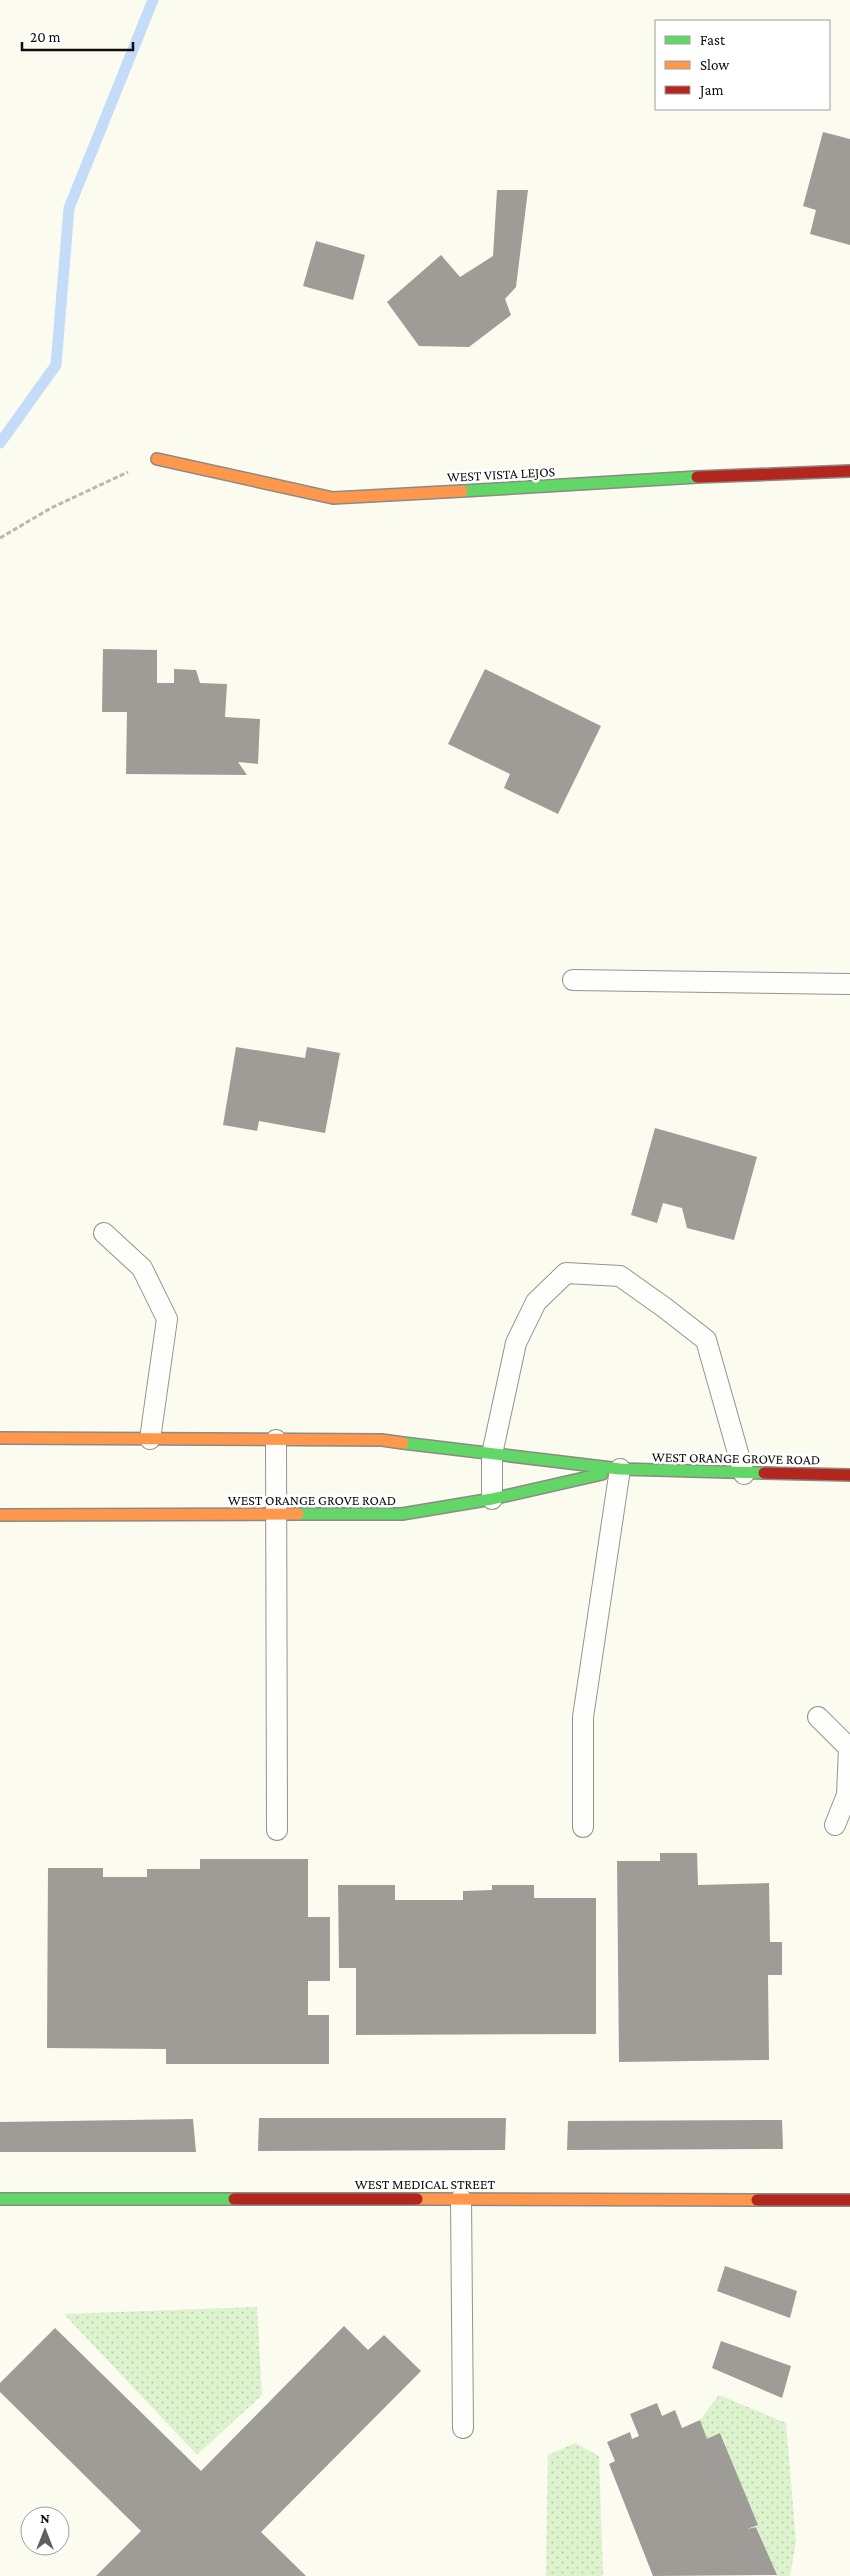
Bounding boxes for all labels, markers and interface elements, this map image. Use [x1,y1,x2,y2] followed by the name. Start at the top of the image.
[22,20,134,52] scale bar
[655,20,830,110] legend
[30,29,61,45] text: 20 m
[700,32,726,48] text: Fast
[700,57,730,73] text: Slow
[698,82,723,99] text: Jam
[446,463,556,485] street label: WEST VISTA LEJOS
[652,1449,820,1467] street label: WEST ORANGE GROVE ROAD
[228,1492,396,1508] street label: WEST ORANGE GROVE ROAD
[355,2176,496,2192] street label: WEST MEDICAL STREET
[20,2506,70,2556] north arrow
[40,2510,50,2526] text: N

